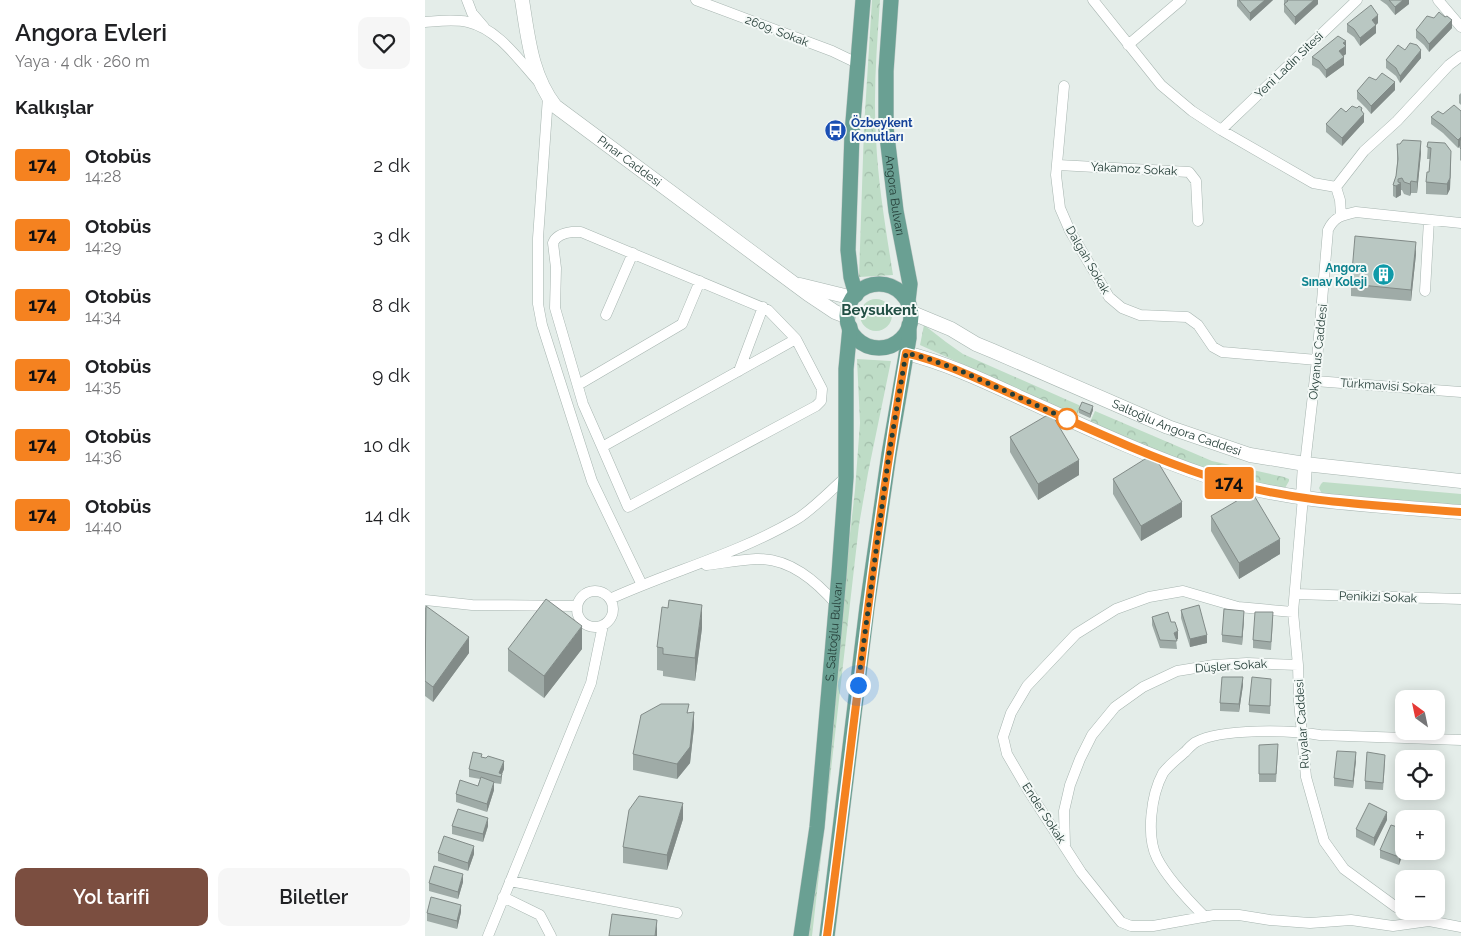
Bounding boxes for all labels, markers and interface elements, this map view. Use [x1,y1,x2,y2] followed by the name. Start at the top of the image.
[743,12,811,50] street label: 2609. Sokak
[358,17,410,69] button: heart
[15,18,167,47] text: Angora Evleri
[1252,29,1326,101] street label: Yeni Ladin Sitesi
[15,52,150,71] text: Yaya · 4 dk · 260 m
[15,96,94,118] text: Kalkışlar
[851,115,913,144] place label: Özbeykent Konutları
[823,118,847,142] bus stop icon: Özbeykent Konutları
[595,133,664,190] street label: Pınar Caddesi
[85,145,151,167] text: Otobüs
[28,154,57,175] text: 174
[373,154,410,176] text: 2 dk
[882,154,908,237] street label: Angora Bulvarı
[1090,160,1178,178] street label: Yakamoz Sokak
[85,167,121,186] text: 14:28
[85,215,151,237] text: Otobüs
[28,224,57,245] text: 174
[373,224,410,246] text: 3 dk
[1063,224,1113,297] street label: Dalgah Sokak
[85,237,121,256] text: 14:29
[1301,261,1367,289] place label: Angora Sınav Koleji
[1371,263,1395,287] building icon: Angora Sınav Koleji
[85,285,151,307] text: Otobüs
[28,294,57,315] text: 174
[372,294,410,316] text: 8 dk
[841,301,917,319] district label: Beysukent
[1306,303,1330,401] street label: Okyanus Caddesi
[85,307,121,326] text: 14:34
[85,355,151,377] text: Otobüs
[28,364,57,385] text: 174
[372,364,410,386] text: 9 dk
[1340,376,1437,396] street label: Türkmavisi Sokak
[85,377,121,396] text: 14:35
[1110,397,1243,458] street label: Saltoğlu Angora Caddesi
[1056,408,1078,430] unlabelled marker
[85,425,151,447] text: Otobüs
[28,434,57,455] text: 174
[364,434,410,456] text: 10 dk
[85,447,122,466] text: 14:36
[1200,467,1258,499] line badge: 174
[1215,472,1243,493] text: 174
[85,495,151,517] text: Otobüs
[28,504,57,525] text: 174
[365,504,410,526] text: 14 dk
[85,517,122,536] text: 14:40
[823,582,845,682] street label: S. Saltoğlu Bulvarı
[1339,589,1418,605] street label: Penikizi Sokak
[1194,656,1268,676] street label: Düşler Sokak
[846,673,871,698] your location
[1292,679,1312,769] street label: Rüyalar Caddesi
[1395,690,1445,740] north arrow
[1395,690,1445,920] map controls
[1395,750,1445,800] button: locate
[1019,780,1069,846] street label: Ender Sokak
[1395,810,1445,860] button: +
[15,868,208,926] button: Yol tarifi
[218,868,410,926] button: Biletler
[1395,870,1445,920] button: −

